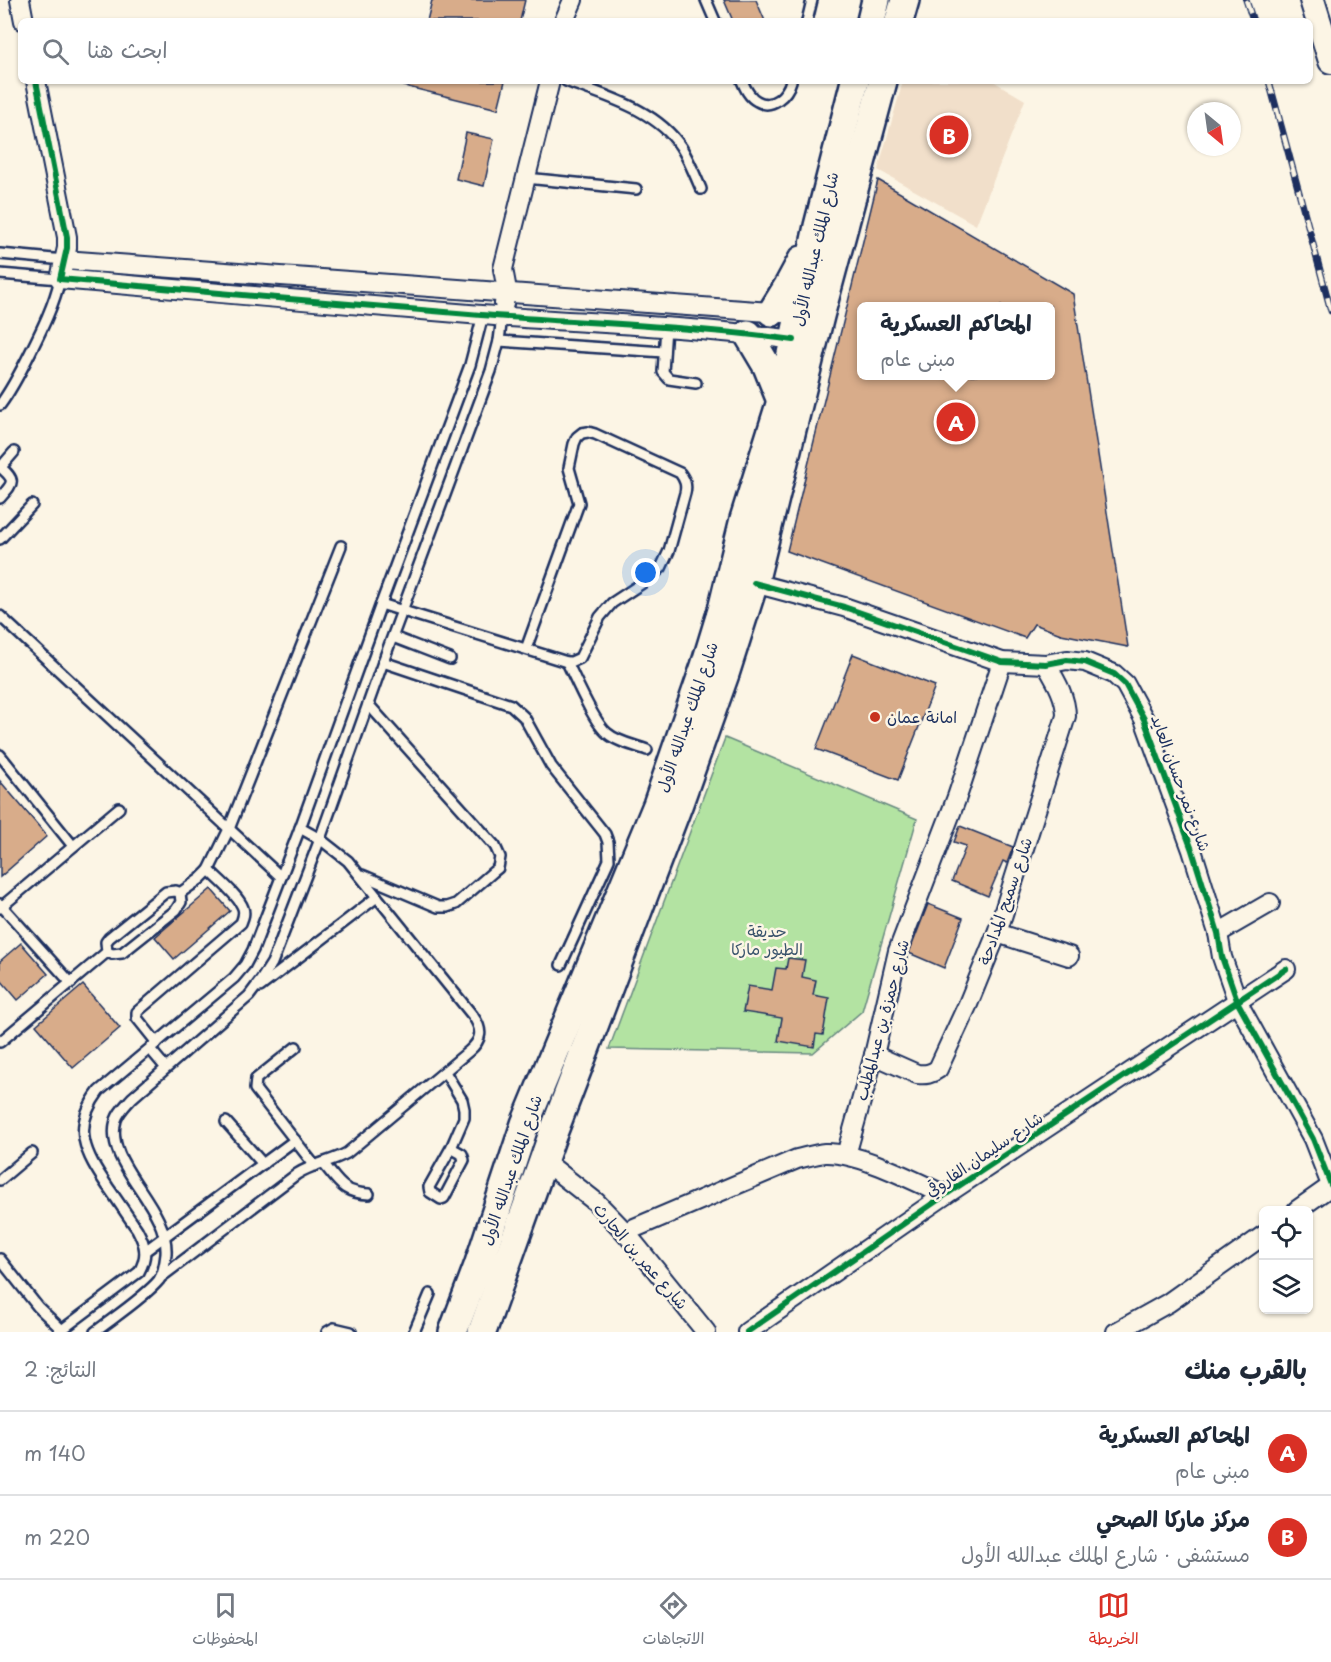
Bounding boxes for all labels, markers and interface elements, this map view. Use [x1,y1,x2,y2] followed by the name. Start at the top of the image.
[18,18,1313,84] search box
[87,32,168,65] text: ابحث هنا
[39,35,72,68] icon: search
[1187,102,1241,156] north arrow
[930,112,968,158] pin: B
[785,169,844,329] street label: شارع الملك عبدالله الأول
[857,302,1055,380] popup
[880,305,1032,338] text: المحاكم العسكرية
[880,343,955,373] text: مبنى عام
[936,400,976,444] pin: A
[631,558,660,587] your location
[649,638,724,795] street label: شارع الملك عبدالله الأول
[887,704,957,728] place label: امانة عمان
[868,710,882,724] marker: امانة عمان
[1145,711,1218,855] street label: شارع نمر حسان العايد
[971,834,1038,968] street label: شارع سميح المدادحة
[731,918,803,960] park label: حديقة الطيور ماركا
[848,936,915,1103] street label: شارع حمزة بن عبدالمطلب
[473,1091,548,1248] street label: شارع الملك عبدالله الأول
[920,1105,1048,1202] street label: شارع سليمان الفاروقي
[588,1197,695,1314] street label: شارع عمر بن الحارث
[1259,1206,1313,1314] map controls
[1259,1206,1313,1260] button: locate
[1259,1260,1313,1314] button: layers
[1185,1349,1307,1388] text: بالقرب منك
[24,1354,97,1384] text: النتائج: 2
[1099,1417,1250,1450] text: المحاكم العسكرية
[24,1438,86,1468] text: 140 m
[1280,1438,1295,1468] text: A
[1175,1455,1250,1485] text: مبنى عام
[1096,1501,1250,1534] text: مركز ماركا الصحي
[24,1522,90,1552] text: 220 m
[1281,1522,1294,1552] text: B
[961,1539,1250,1569] text: مستشفى · شارع الملك عبدالله الأول
[192,1589,258,1653] tab: المحفوظات
[643,1589,704,1653] tab: الاتجاهات
[1089,1589,1139,1653] tab: الخريطة

